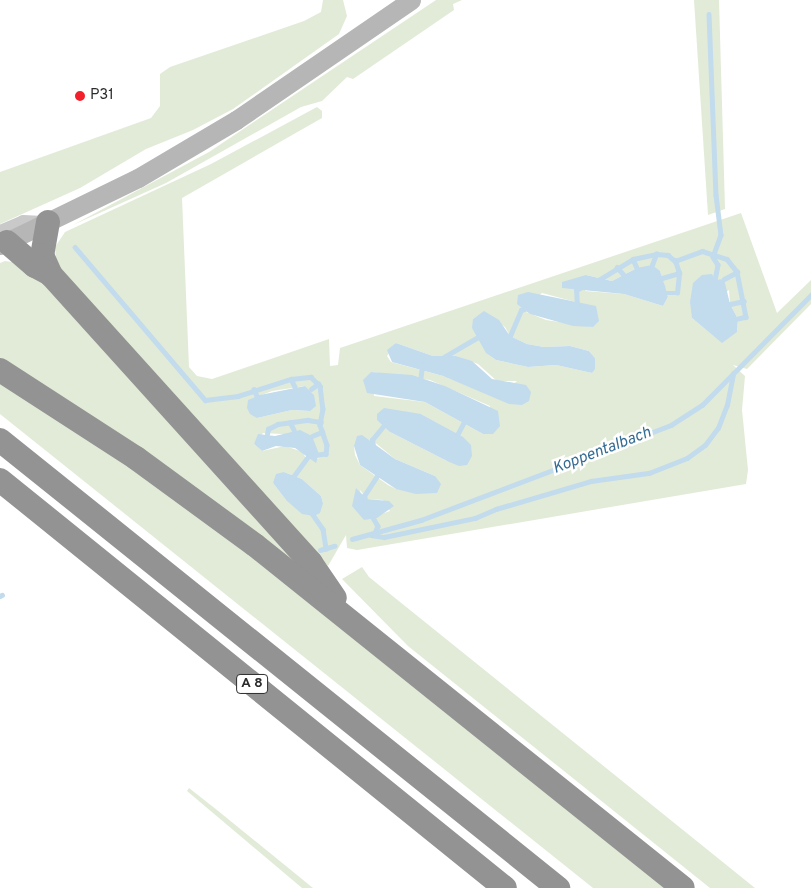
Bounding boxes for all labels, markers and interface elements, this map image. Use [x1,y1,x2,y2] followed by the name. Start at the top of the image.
[90,87,114,105] place label: P31
[74,90,86,102] marker: P31
[550,423,654,479] water label: Koppentalbach
[236,672,268,696] road number: A 8

